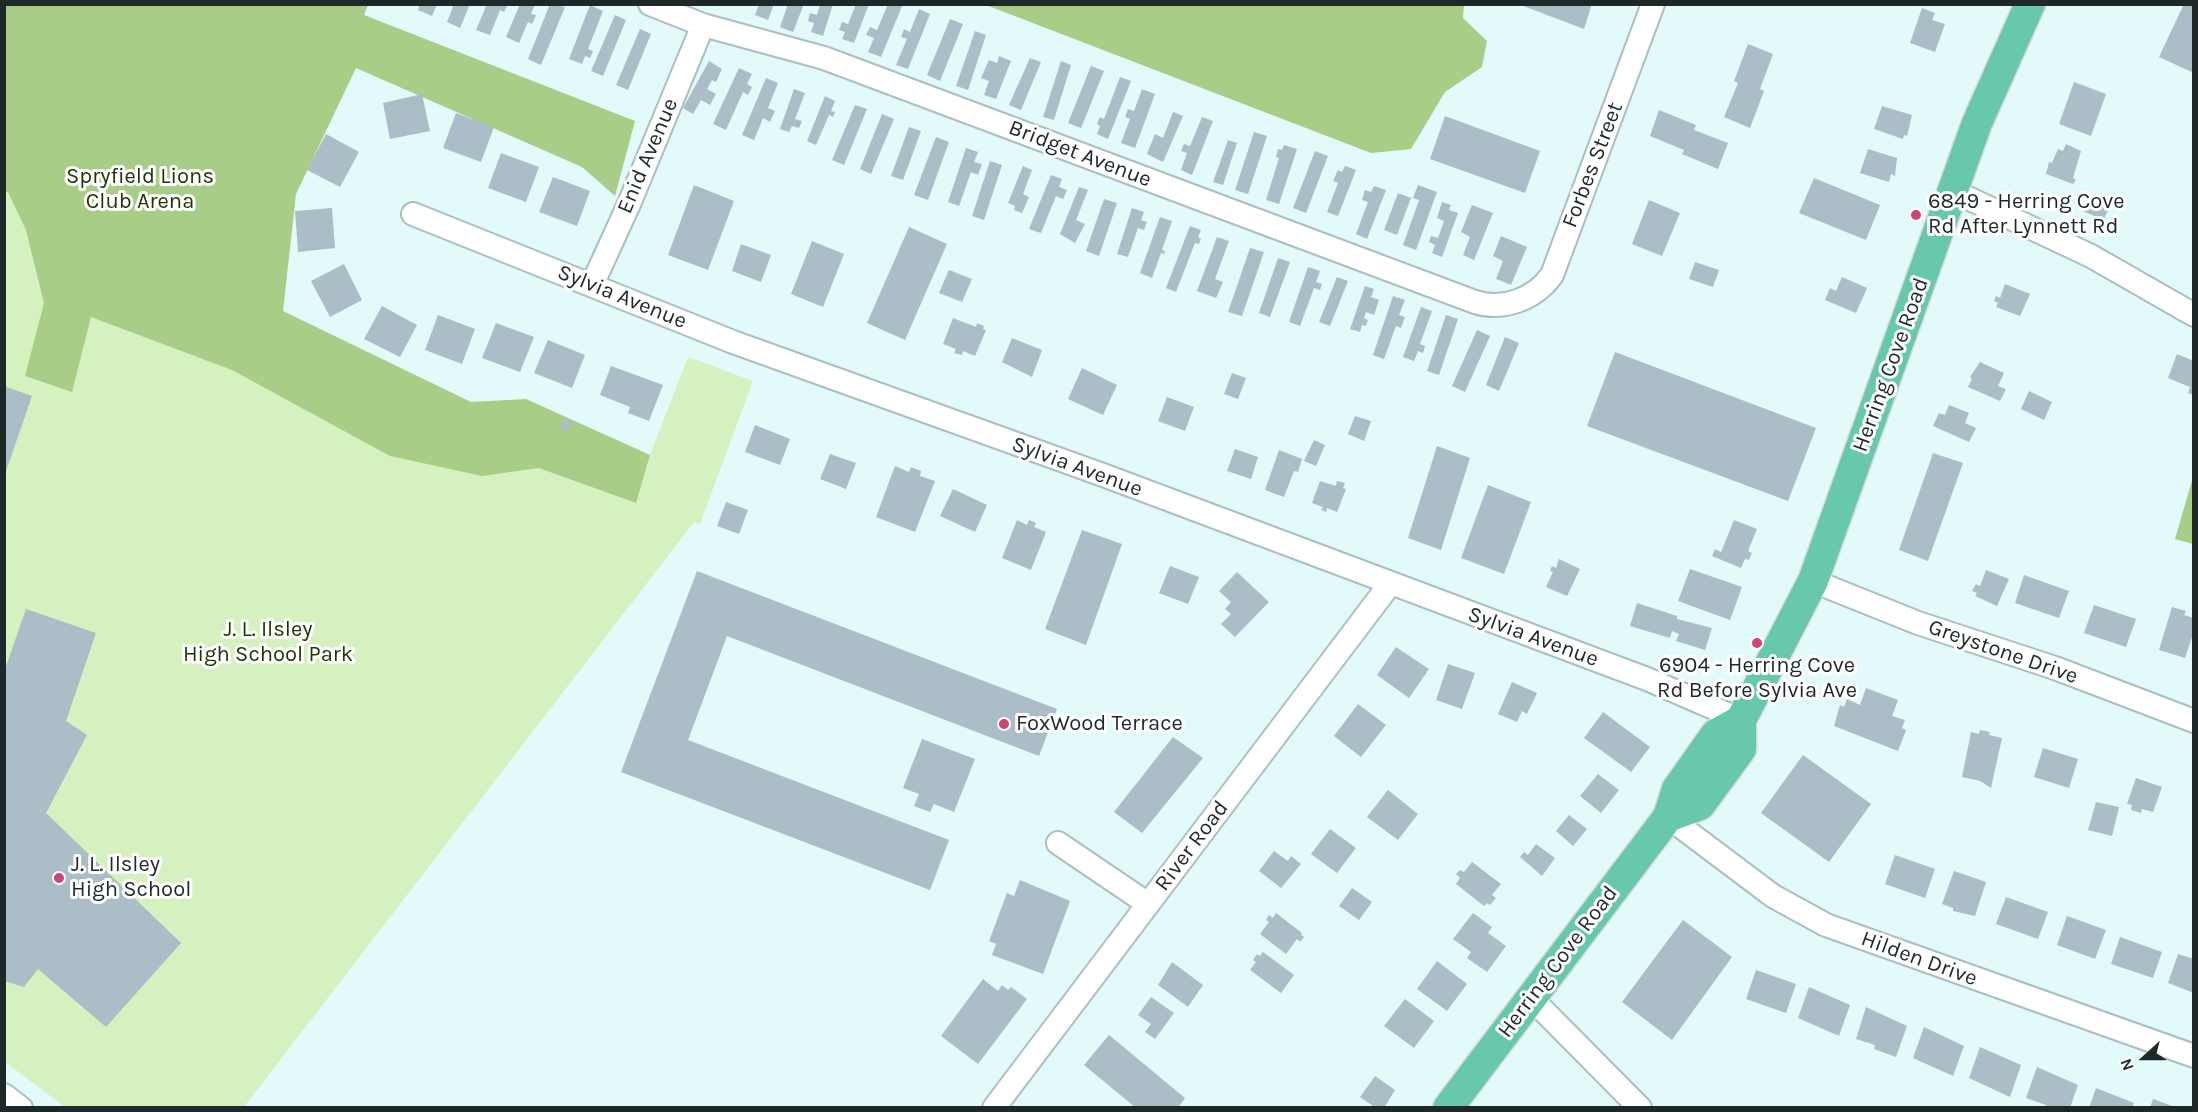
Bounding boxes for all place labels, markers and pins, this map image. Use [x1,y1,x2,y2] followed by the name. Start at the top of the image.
[1928,189,2125,240] place label: 6849 - Herring Cove Rd After Lynnett Rd
[1909,208,1923,222] marker: 6849 - Herring Cove Rd After Lynnett Rd
[1750,636,1764,650] marker: 6904 - Herring Cove Rd Before Sylvia Ave
[1657,653,1857,704] place label: 6904 - Herring Cove Rd Before Sylvia Ave
[1016,711,1183,737] place label: FoxWood Terrace
[997,717,1011,731] marker: FoxWood Terrace
[71,852,191,903] place label: J. L. Ilsley High School
[52,871,66,885] marker: J. L. Ilsley High School

